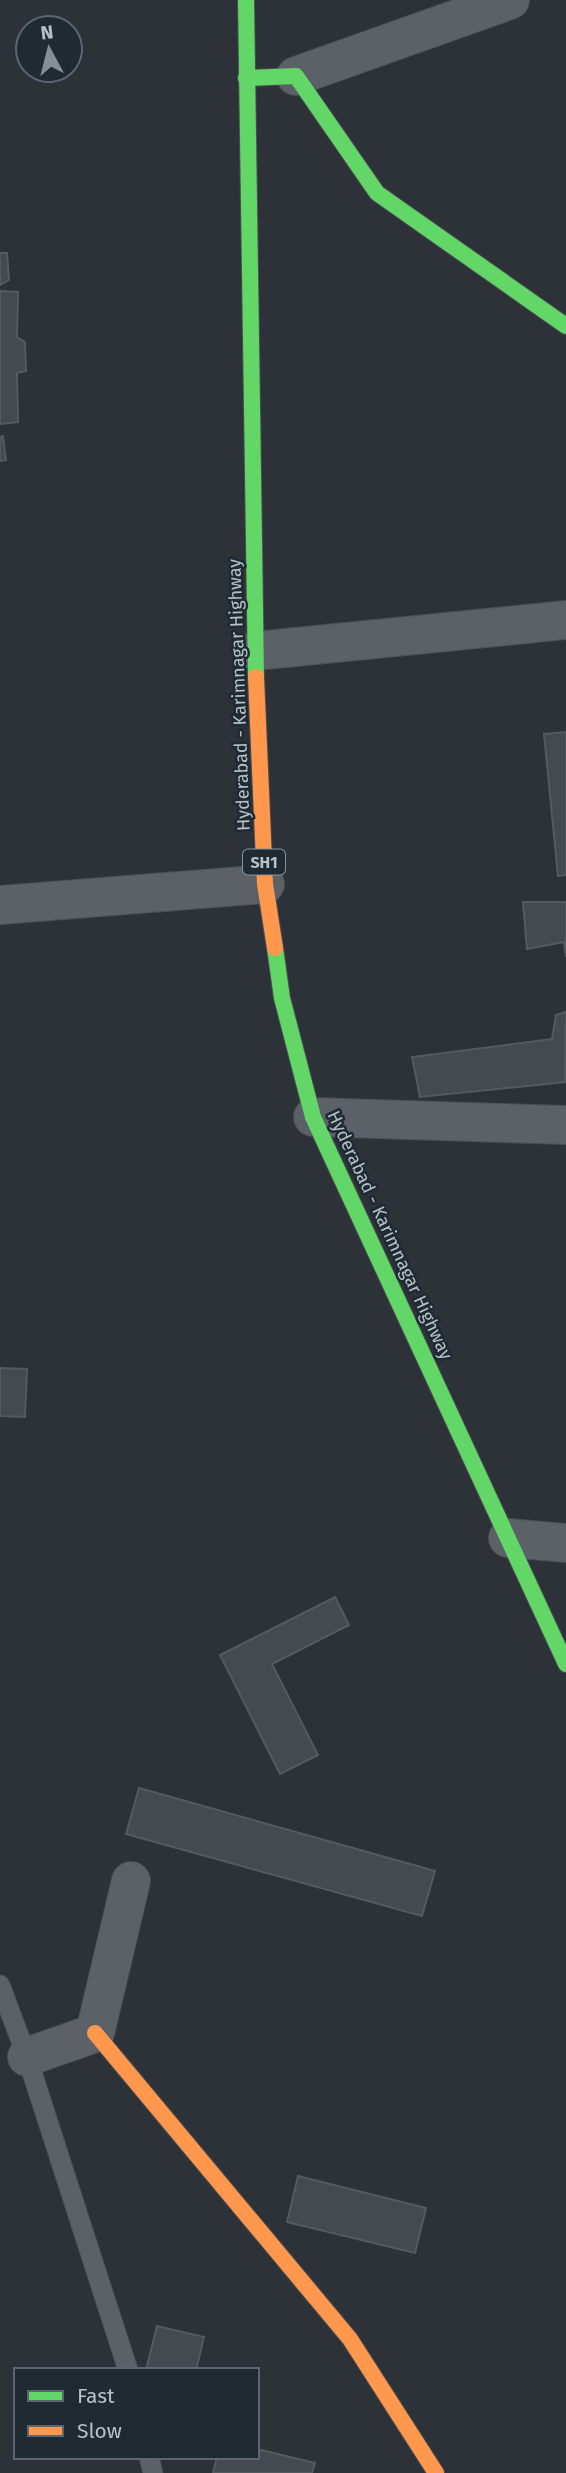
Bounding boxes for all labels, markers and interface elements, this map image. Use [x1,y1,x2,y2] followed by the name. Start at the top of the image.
[14,14,84,84] north arrow
[39,20,55,45] text: N
[223,558,255,831] street label: Hyderabad - Karimnagar Highway
[243,849,285,874] road number: SH1
[322,1107,458,1363] street label: Hyderabad - Karimnagar Highway
[14,2368,259,2459] legend
[77,2383,115,2409] text: Fast
[77,2418,122,2444] text: Slow

